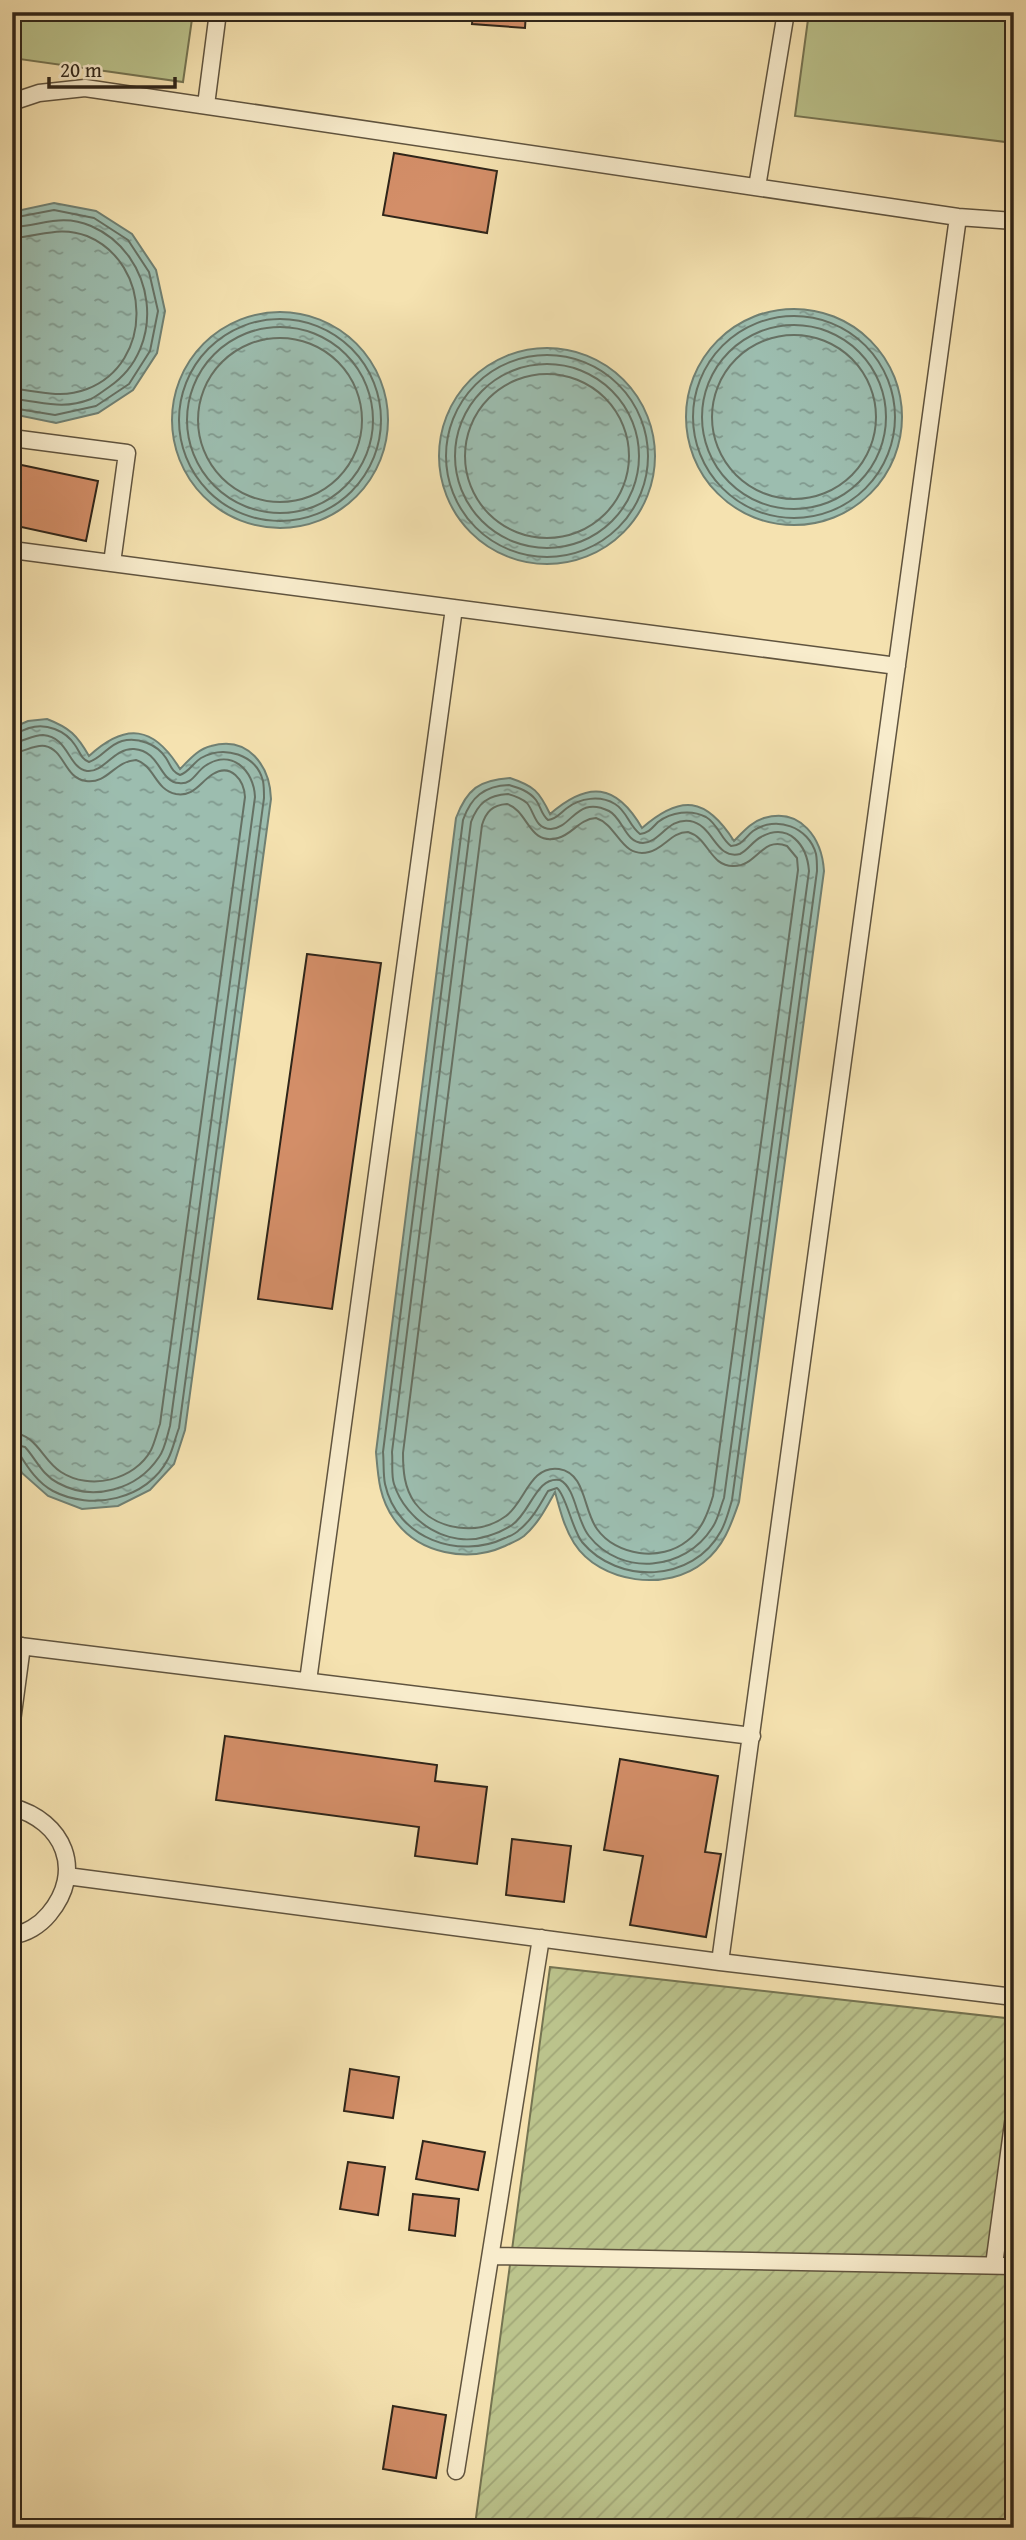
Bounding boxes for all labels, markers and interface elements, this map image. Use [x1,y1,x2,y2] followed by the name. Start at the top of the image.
[49,46,175,90] scale bar
[60,54,102,85] text: 20 m

